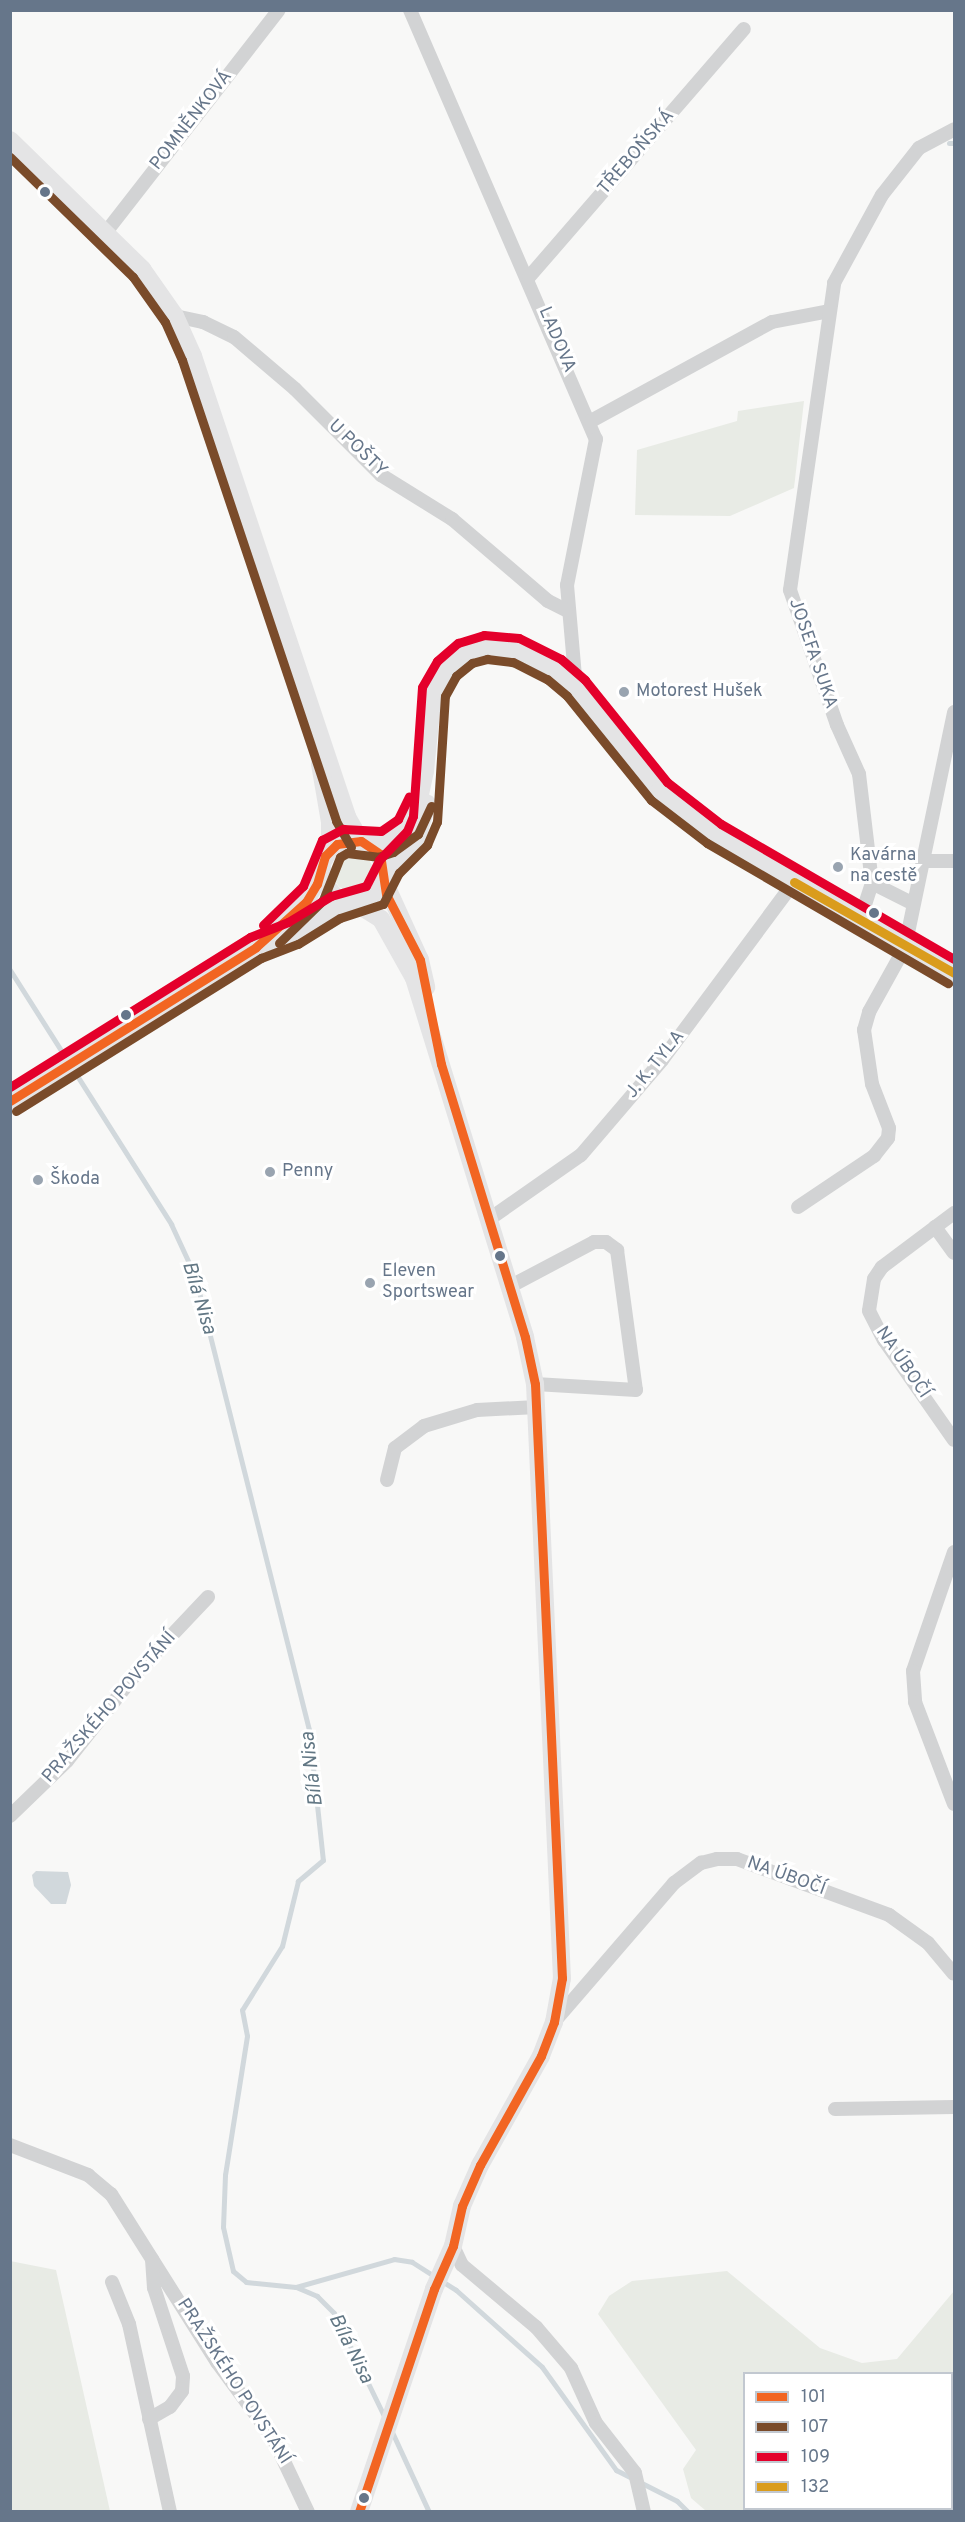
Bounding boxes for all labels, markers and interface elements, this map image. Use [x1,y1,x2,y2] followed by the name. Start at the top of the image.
[146,67,238,175] street label: POMNĚNKOVÁ
[594,106,680,200] street label: TŘEBOŇSKÁ
[39,186,51,198] unlabelled marker
[533,304,579,376] street label: LADOVA
[323,416,391,482] street label: U POŠTY
[783,596,841,712] street label: JOSEFA SUKA
[636,681,763,703] place label: Motorest Hušek
[617,685,631,699] marker: Motorest Hušek
[850,846,917,888] place label: Kavárna na cestě
[831,860,845,874] marker: Kavárna na cestě
[868,907,880,919] unlabelled marker
[120,1009,132,1021] unlabelled marker
[622,1026,690,1104] street label: J. K. TYLA
[282,1161,333,1183] place label: Penny
[263,1165,277,1179] marker: Penny
[50,1169,100,1191] place label: Škoda
[31,1173,45,1187] marker: Škoda
[494,1250,506,1262] unlabelled marker
[176,1259,220,1337] water label: Bílá Nisa
[382,1262,474,1304] place label: Eleven Sportswear
[363,1276,377,1290] marker: Eleven Sportswear
[870,1323,934,1403] street label: NA ÚBOČÍ
[38,1628,182,1788] street label: PRAŽSKÉHO POVSTÁNÍ
[297,1730,329,1808] water label: Bílá Nisa
[743,1853,829,1901] street label: NA ÚBOČÍ
[171,2295,295,2469] street label: PRAŽSKÉHO POVSTÁNÍ
[322,2310,378,2388] water label: Bílá Nisa
[743,2372,953,2510] legend
[801,2386,826,2409] text: 101
[801,2416,828,2439] text: 107
[801,2446,830,2469] text: 109
[801,2476,829,2499] text: 132
[358,2492,370,2504] unlabelled marker

